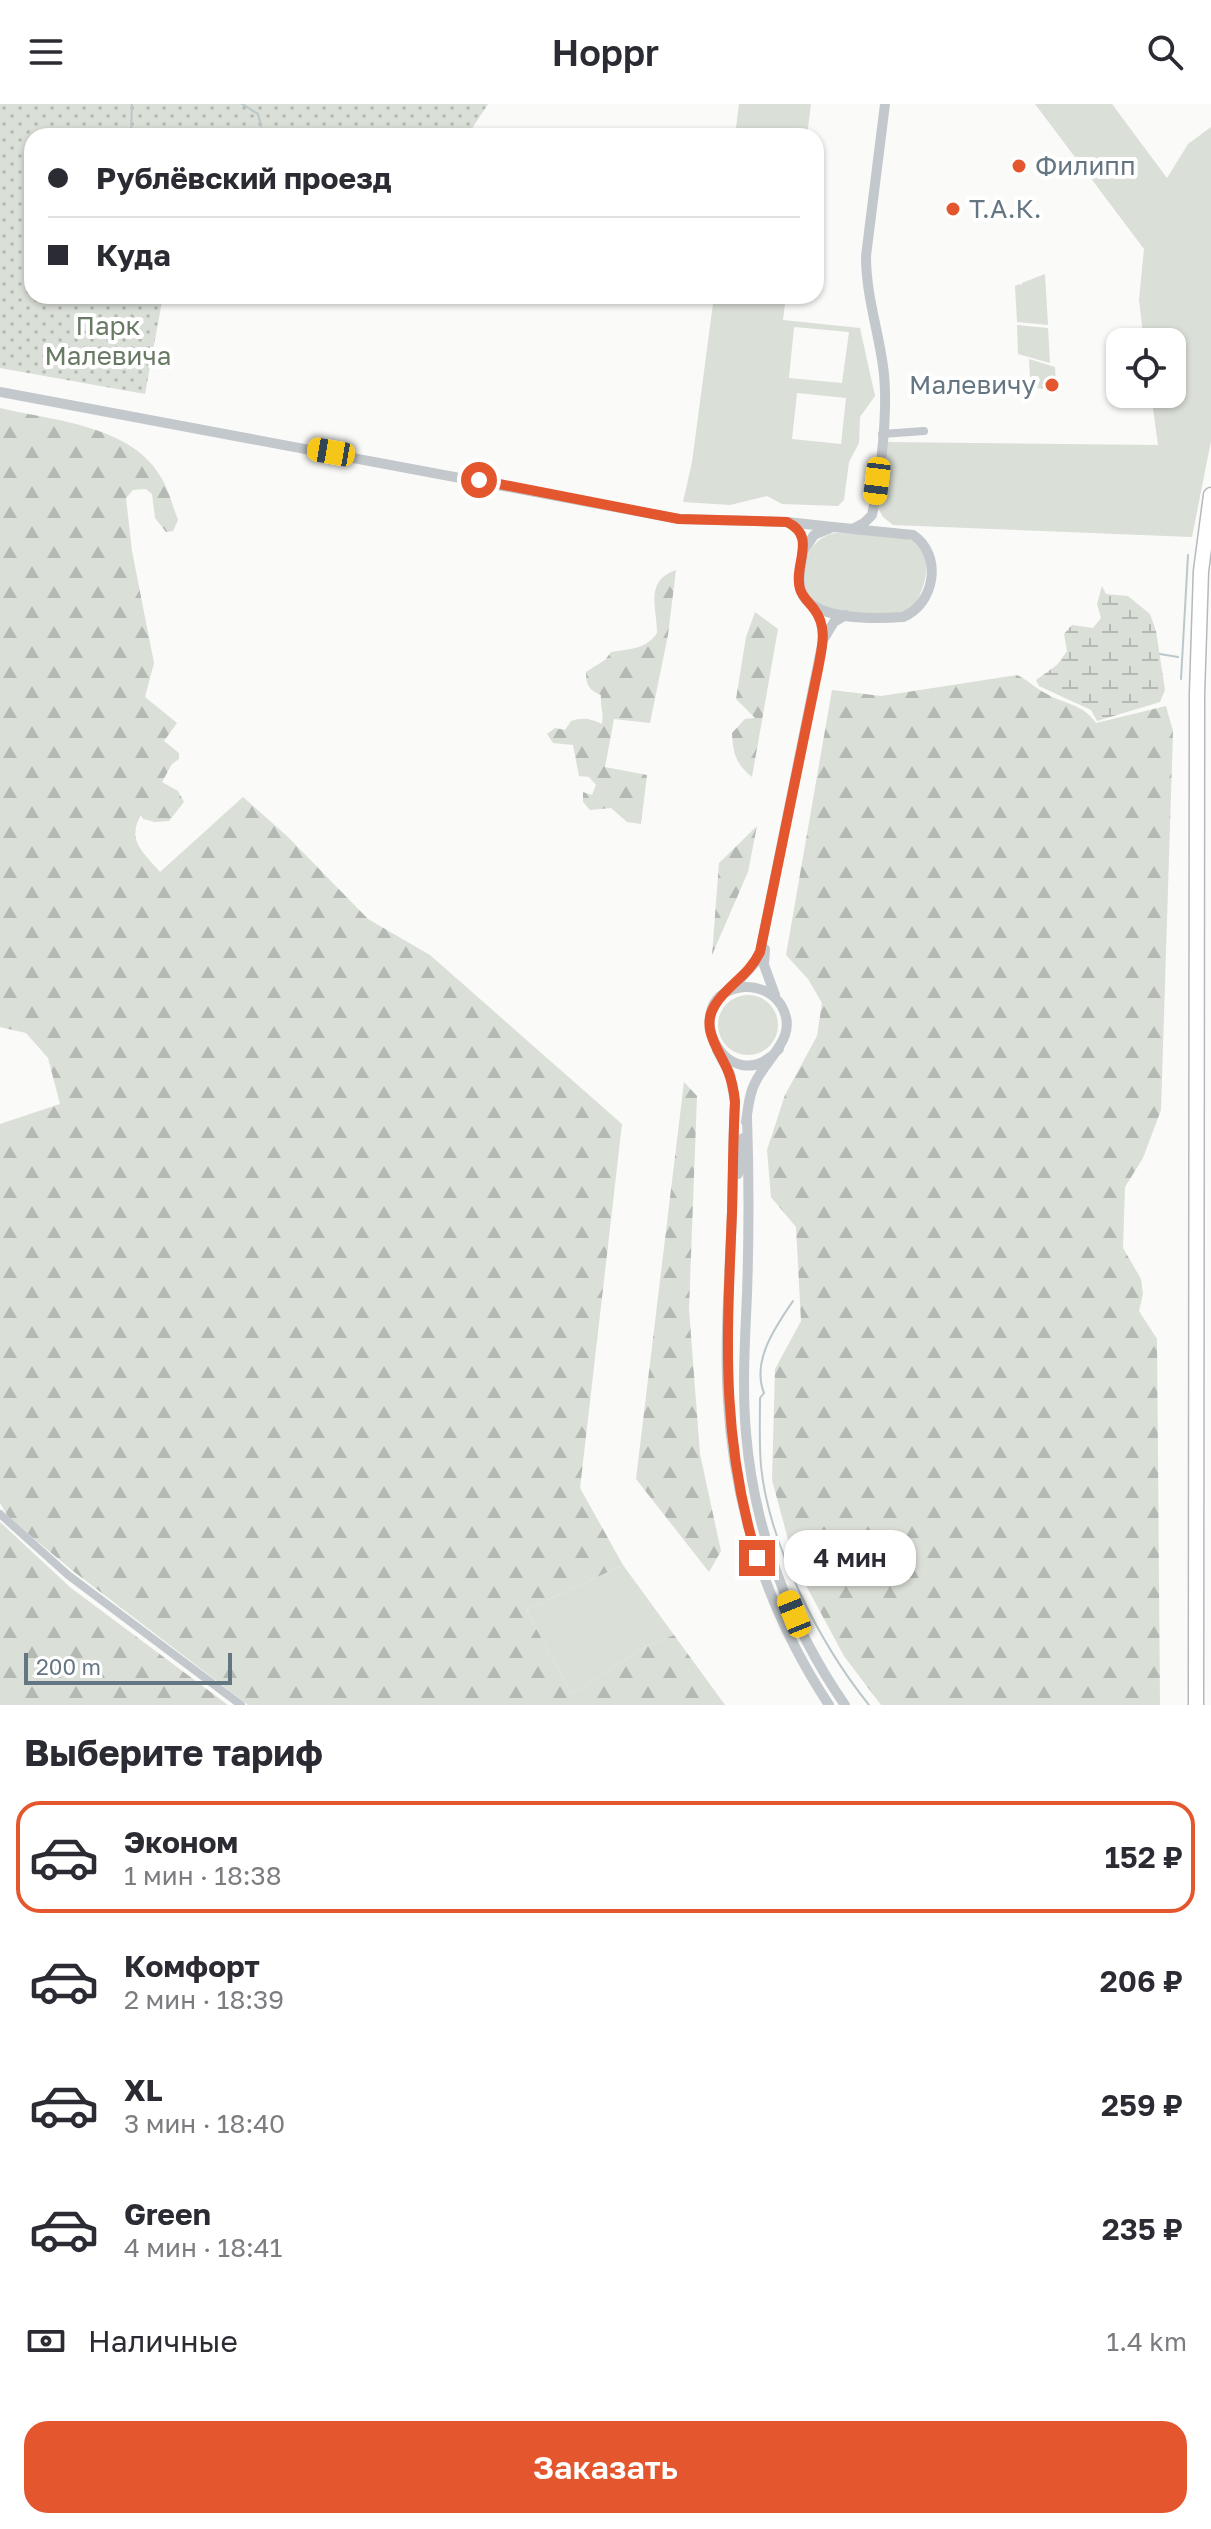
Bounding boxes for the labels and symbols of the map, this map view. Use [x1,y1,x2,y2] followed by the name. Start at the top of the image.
[1035,150,1136,181] place label: Филипп
[1010,157,1028,175] marker: Филипп
[969,193,1042,224] place label: Т.А.К.
[944,200,962,218] marker: Т.А.К.
[44,310,172,371] park label: Парк Малевича
[909,369,1036,400] place label: Малевичу
[1043,376,1061,394] marker: Малевичу
[305,436,357,468] car
[862,456,892,506] car
[461,462,497,498] route start
[785,1530,917,1586] callout: 4 мин
[739,1540,775,1576] route end
[774,1587,814,1641] car
[24,1649,232,1685] scale bar

